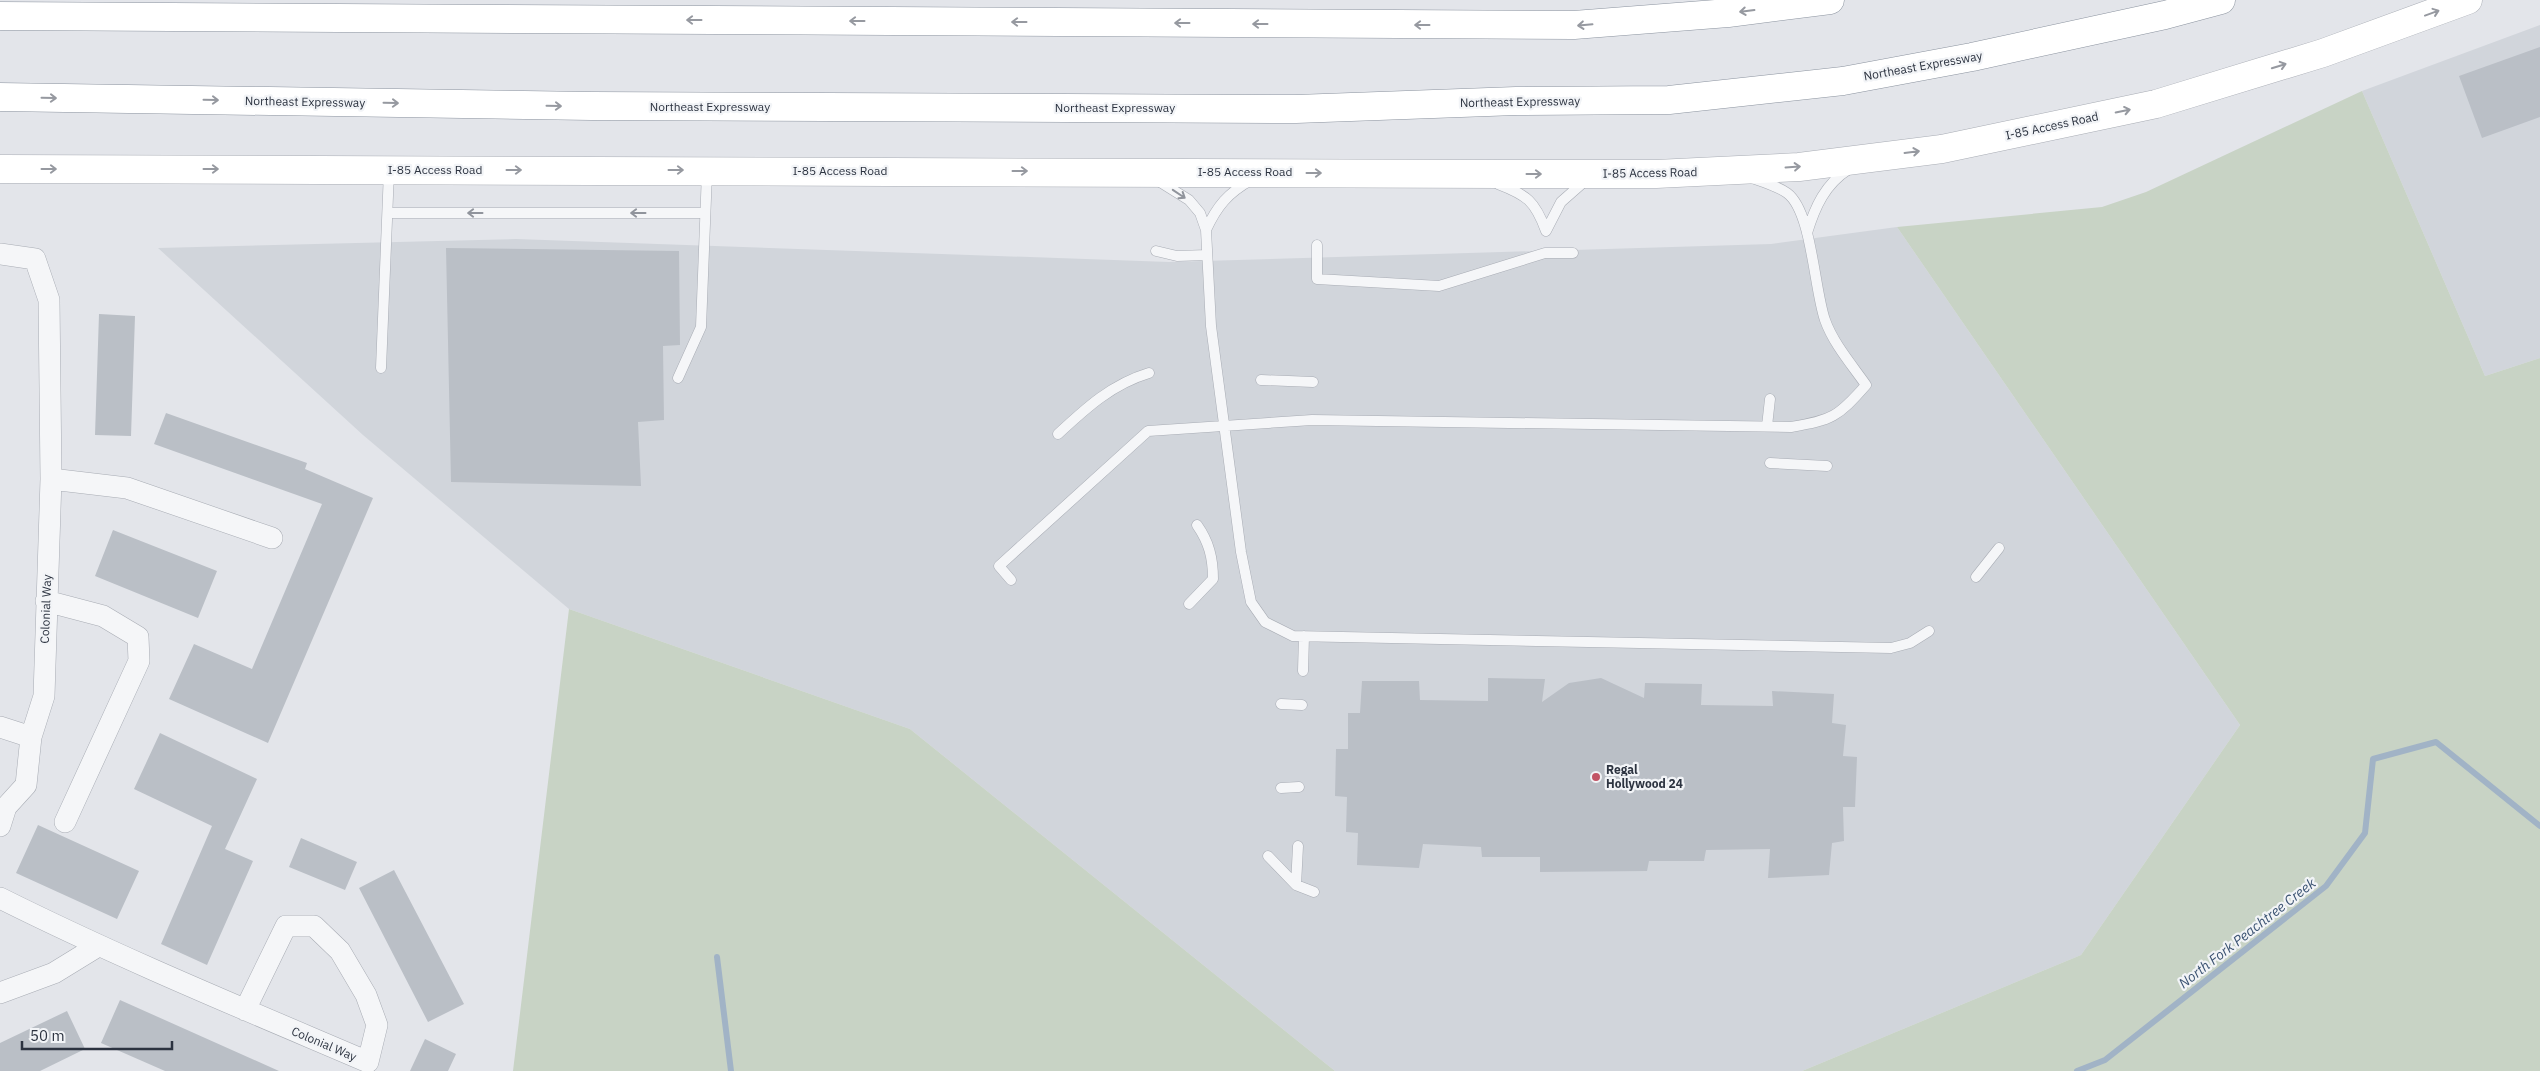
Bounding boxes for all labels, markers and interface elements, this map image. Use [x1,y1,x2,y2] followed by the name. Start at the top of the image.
[1739,6,1755,16] one-way arrow
[2424,8,2440,17] one-way arrow
[687,16,703,25] one-way arrow
[849,17,865,26] one-way arrow
[1012,18,1028,27] one-way arrow
[1174,19,1190,28] one-way arrow
[1252,19,1268,29] one-way arrow
[1415,20,1431,30] one-way arrow
[1577,20,1593,29] one-way arrow
[1862,48,1984,83] street label: Northeast Expressway
[2271,61,2287,71] one-way arrow
[40,93,56,102] one-way arrow
[245,93,365,110] street label: Northeast Expressway
[1460,93,1580,110] street label: Northeast Expressway
[202,95,219,105] one-way arrow
[382,98,399,108] one-way arrow
[650,99,770,114] street label: Northeast Expressway
[1055,100,1175,115] street label: Northeast Expressway
[545,101,561,111] one-way arrow
[2114,106,2130,115] one-way arrow
[2004,108,2100,143] street label: I-85 Access Road
[1904,147,1920,157] one-way arrow
[388,162,482,177] street label: I-85 Access Road
[1785,162,1801,172] one-way arrow
[793,163,887,178] street label: I-85 Access Road
[40,164,56,173] one-way arrow
[202,164,219,174] one-way arrow
[1198,164,1292,179] street label: I-85 Access Road
[1603,164,1697,181] street label: I-85 Access Road
[505,165,521,175] one-way arrow
[668,165,684,175] one-way arrow
[1012,166,1028,176] one-way arrow
[1305,168,1321,178] one-way arrow
[1526,169,1542,179] one-way arrow
[1172,189,1186,199] one-way arrow
[468,208,484,218] one-way arrow
[630,208,646,218] one-way arrow
[37,574,54,644] street label: Colonial Way
[1606,762,1683,791] place label: Regal Hollywood 24
[1590,771,1602,783] marker: Regal Hollywood 24
[2175,873,2320,992] water label: North Fork Peachtree Creek
[22,1018,172,1050] scale bar
[289,1023,359,1064] street label: Colonial Way
[30,1026,65,1045] text: 50 m

